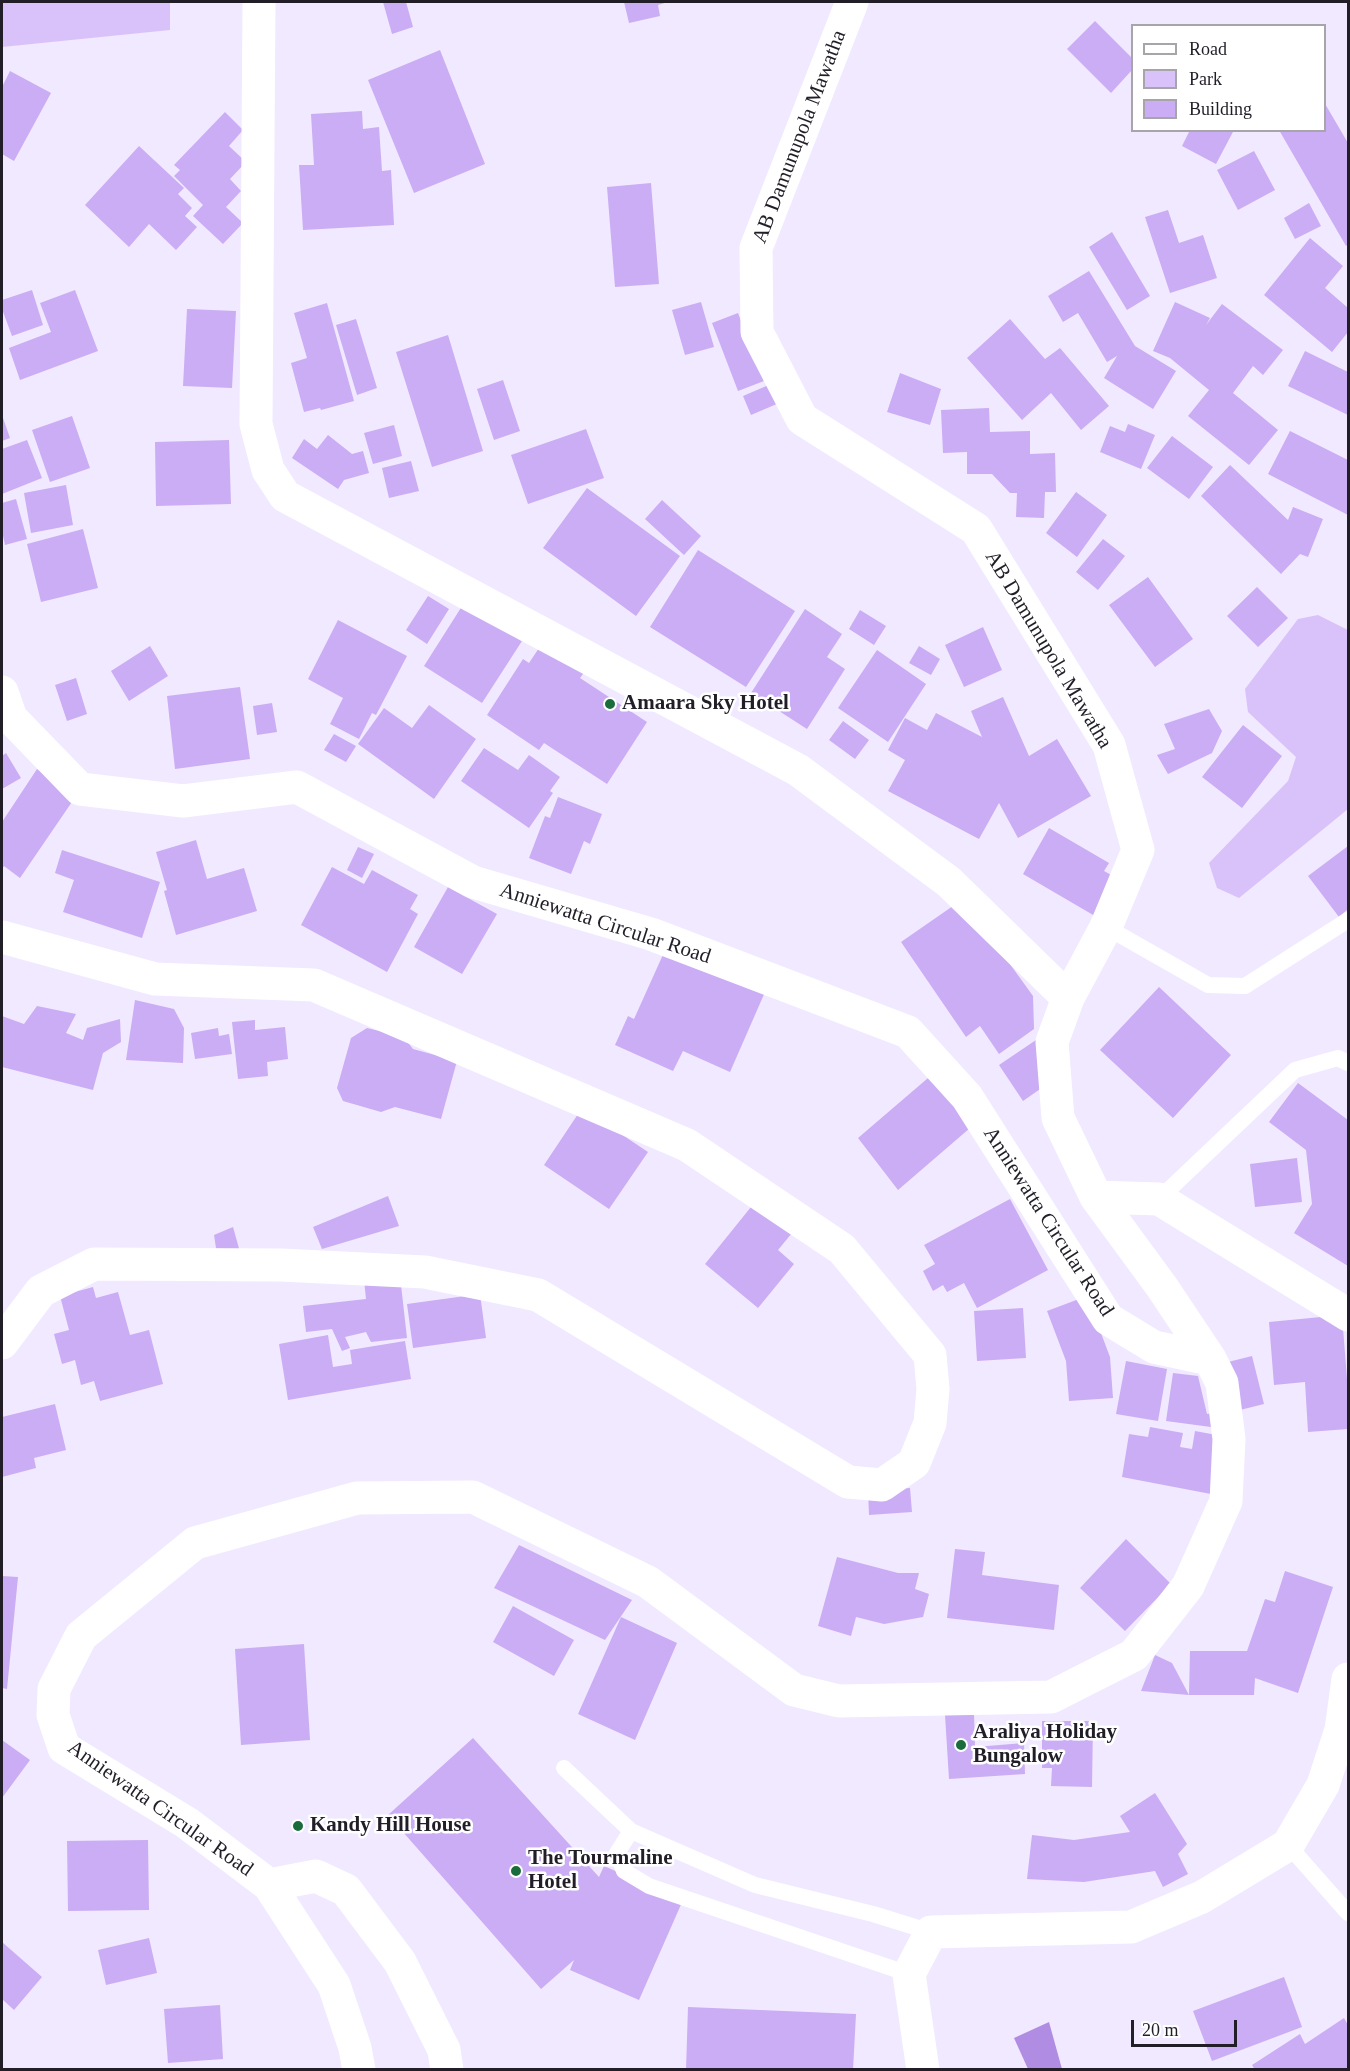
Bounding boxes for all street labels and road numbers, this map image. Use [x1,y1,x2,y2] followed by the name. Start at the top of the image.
[748,27,852,247] street label: AB Damunupola Mawatha
[979,547,1117,753] street label: AB Damunupola Mawatha
[496,878,714,970] street label: Anniewatta Circular Road
[977,1123,1119,1321] street label: Anniewatta Circular Road
[62,1735,258,1883] street label: Anniewatta Circular Road

